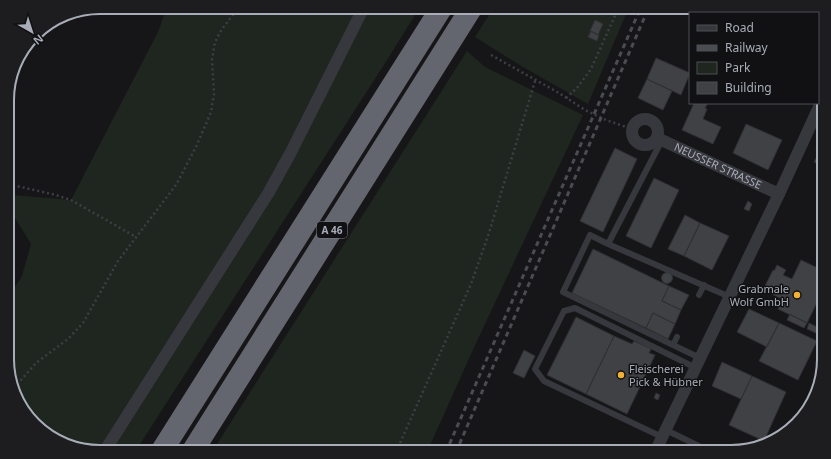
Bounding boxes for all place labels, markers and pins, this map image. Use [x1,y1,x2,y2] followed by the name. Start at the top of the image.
[730,281,789,309] place label: Grabmale Wolf GmbH
[792,290,802,300] marker: Grabmale Wolf GmbH
[629,361,703,389] place label: Fleischerei Pick & Hübner
[616,370,626,380] marker: Fleischerei Pick & Hübner

